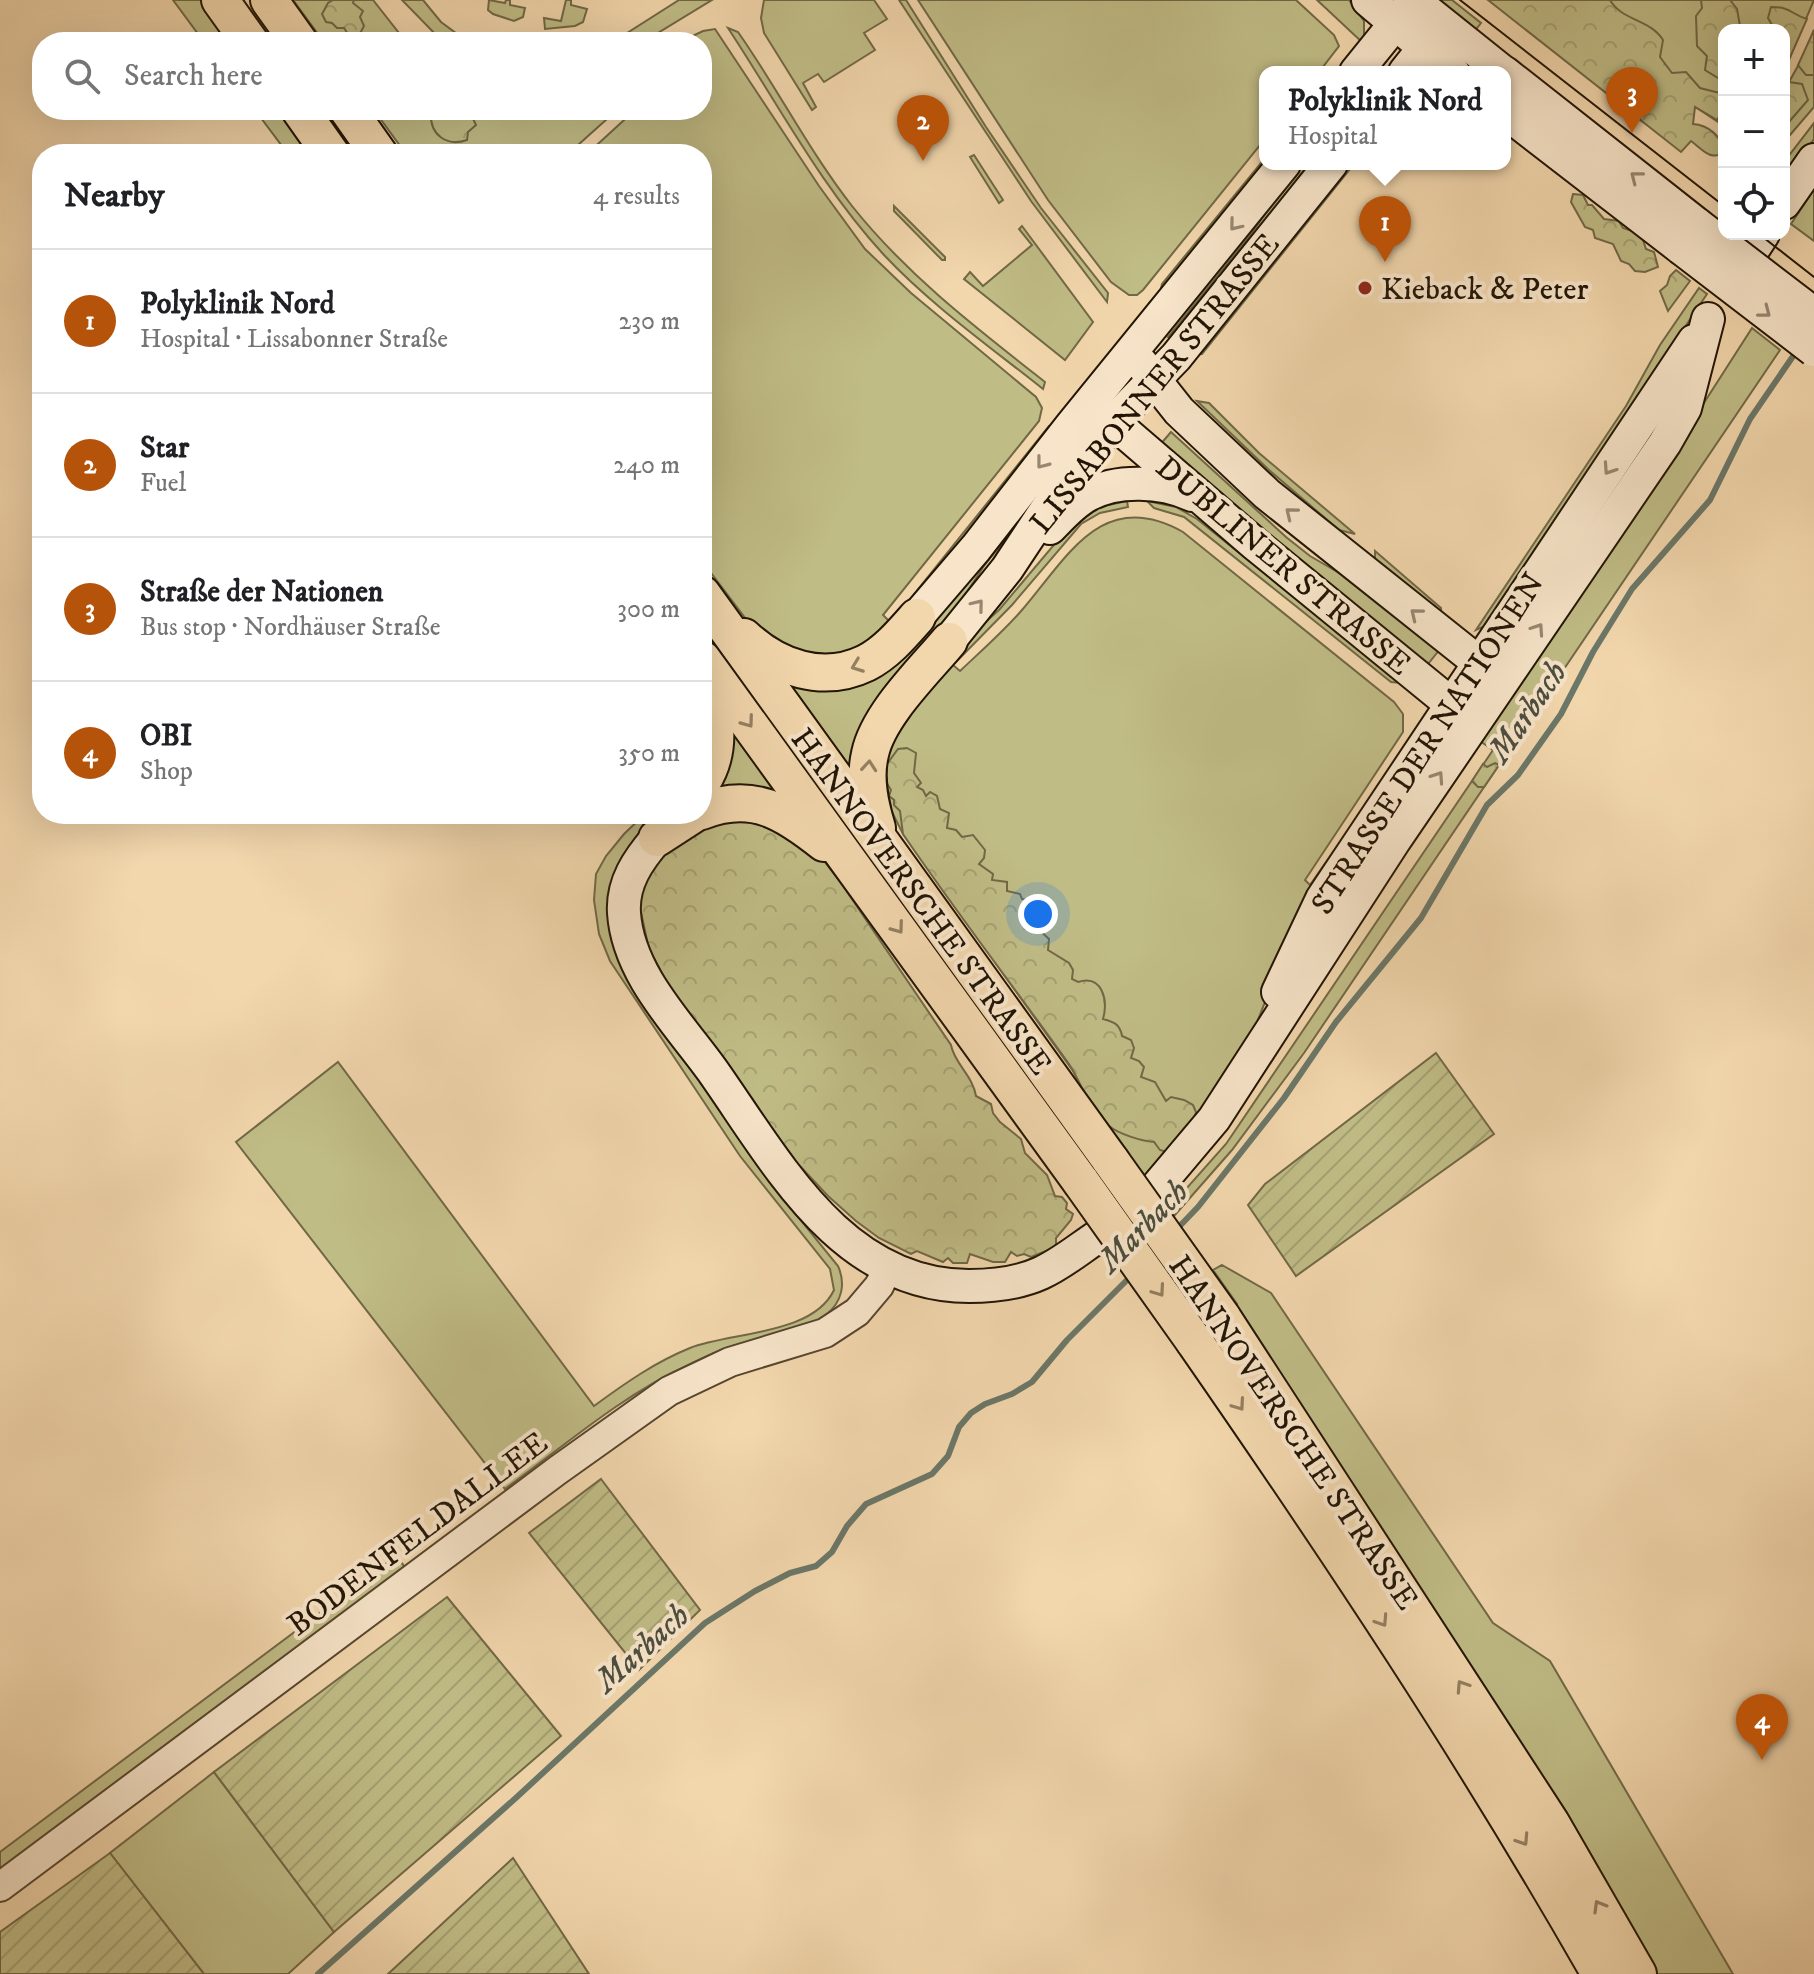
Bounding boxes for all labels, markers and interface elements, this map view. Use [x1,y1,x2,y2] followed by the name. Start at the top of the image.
[1718,24,1790,240] map controls
[1718,24,1790,96] button: +
[32,32,712,120] search box
[60,54,104,98] icon: search
[124,58,263,95] text: Search here
[1259,66,1511,170] popup
[1606,67,1658,133] pin: 3
[1288,83,1482,120] text: Polyklinik Nord
[897,95,949,161] pin: 2
[1718,96,1790,168] button: −
[1288,120,1377,153] text: Hospital
[1718,168,1790,240] button: locate
[1630,172,1645,186] one-way arrow
[64,175,165,217] text: Nearby
[593,180,680,213] text: 4 results
[1359,196,1411,262] pin: 1
[1230,216,1245,230] one-way arrow
[1022,226,1289,543] street label: LISSABONNER STRASSE
[1381,270,1588,310] place label: Kieback & Peter
[1356,279,1374,297] marker: Kieback & Peter
[140,286,335,323] text: Polyklinik Nord
[1756,303,1771,317] one-way arrow
[85,305,95,338] text: 1
[618,305,680,338] text: 230 m
[140,323,448,356] text: Hospital · Lissabonner Straße
[140,430,189,467] text: Star
[1147,448,1418,685] street label: DUBLINER STRASSE
[84,449,96,482] text: 2
[613,449,680,482] text: 240 m
[1037,454,1051,469] one-way arrow
[1604,460,1619,475] one-way arrow
[140,467,186,500] text: Fuel
[1285,509,1300,523] one-way arrow
[1303,566,1554,923] street label: STRASSE DER NATIONEN
[140,574,383,611] text: Straße der Nationen
[85,593,95,626] text: 3
[617,593,680,626] text: 300 m
[968,600,983,614] one-way arrow
[1410,610,1425,624] one-way arrow
[140,611,440,644] text: Bus stop · Nordhäuser Straße
[1528,623,1543,637] one-way arrow
[1478,654,1577,772] water label: Marbach
[851,656,865,673] one-way arrow
[739,713,753,727] one-way arrow
[140,718,192,755] text: OBI
[781,721,1060,1084] street label: HANNOVERSCHE STRASSE
[83,737,97,770] text: 4
[618,737,680,770] text: 350 m
[140,755,193,788] text: Shop
[860,759,877,772] one-way arrow
[1429,772,1444,786] one-way arrow
[1018,894,1058,934] your location
[888,919,902,933] one-way arrow
[1088,1171,1198,1283] water label: Marbach
[1159,1248,1426,1618] street label: HANNOVERSCHE STRASSE
[1149,1283,1164,1297] one-way arrow
[1229,1396,1244,1410] one-way arrow
[280,1424,556,1646] street label: BODENFELDALLEE
[585,1595,698,1703] water label: Marbach
[1373,1613,1388,1627] one-way arrow
[1456,1680,1471,1695] one-way arrow
[1736,1694,1788,1760] pin: 4
[1513,1832,1528,1846] one-way arrow
[1593,1901,1609,1915] one-way arrow

